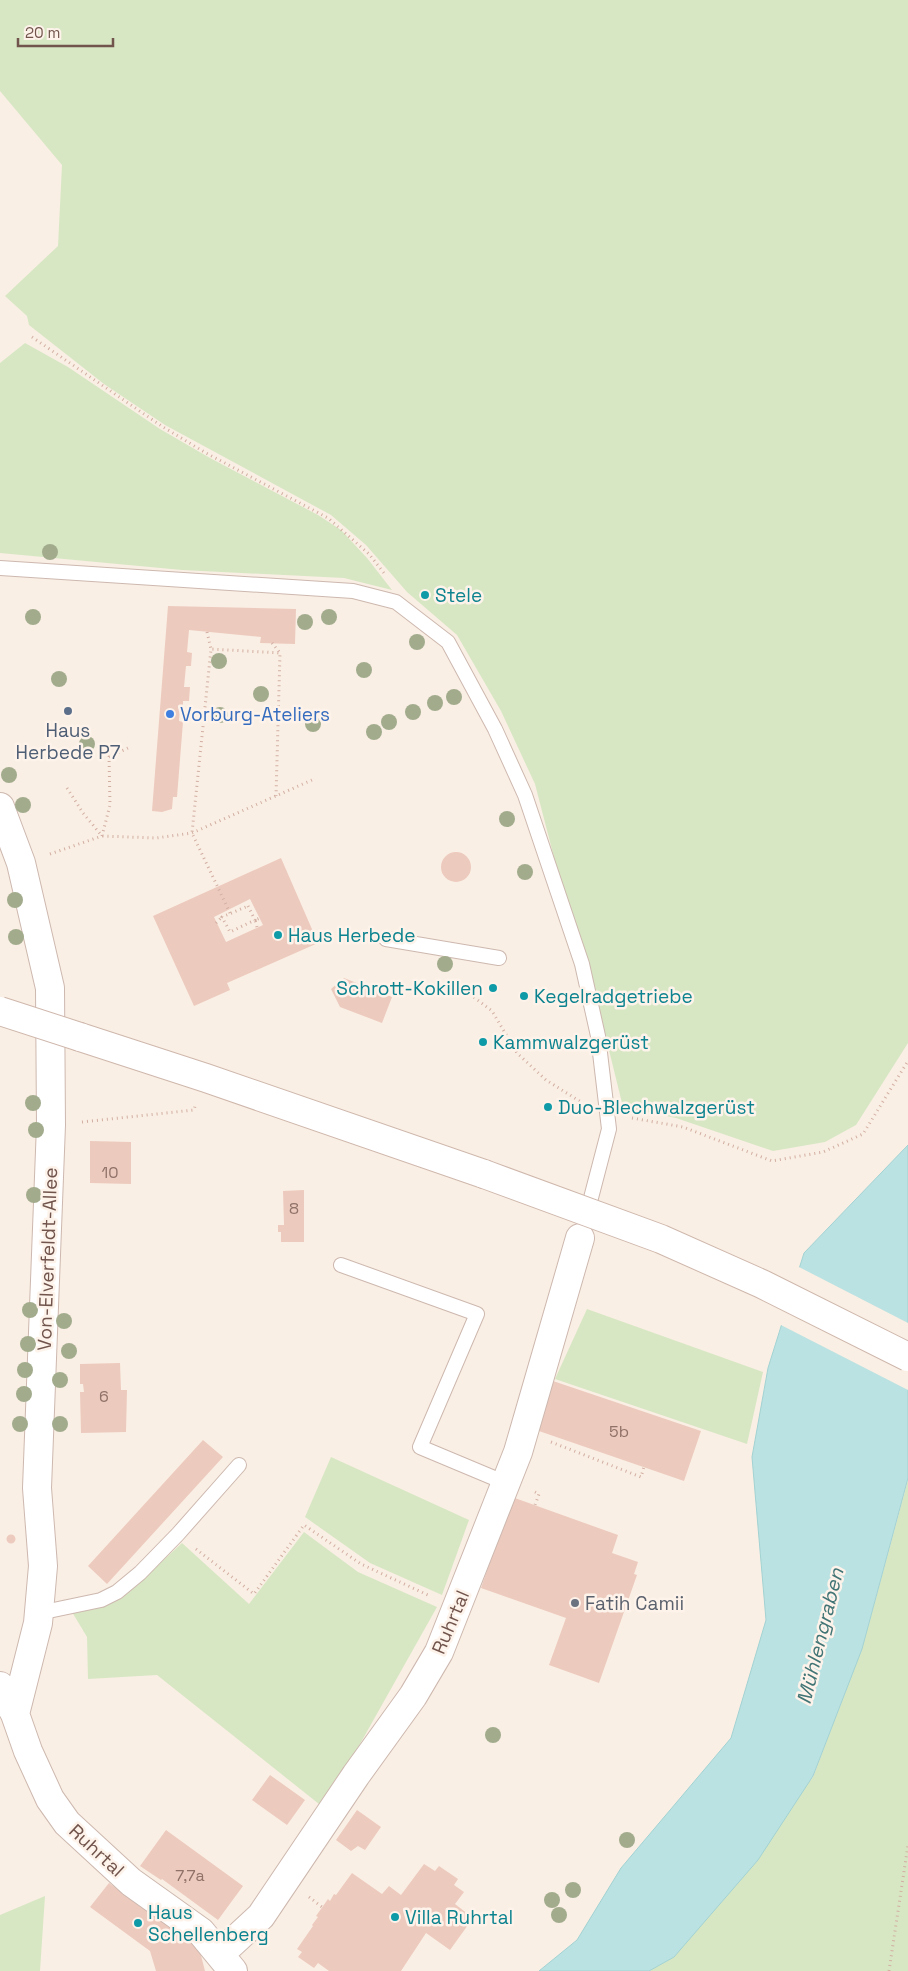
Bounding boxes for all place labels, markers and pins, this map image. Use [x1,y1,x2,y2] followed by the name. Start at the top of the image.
[435,583,482,608] place label: Stele
[419,589,431,601] marker: Stele
[180,702,330,727] place label: Vorburg-Ateliers
[62,705,74,717] marker: Haus Herbede P7
[164,708,176,720] marker: Vorburg-Ateliers
[16,718,121,765] place label: Haus Herbede P7
[288,923,416,948] place label: Haus Herbede
[272,929,284,941] marker: Haus Herbede
[336,976,483,1001] place label: Schrott-Kokillen
[487,982,499,994] marker: Schrott-Kokillen
[534,984,693,1009] place label: Kegelradgetriebe
[518,990,530,1002] marker: Kegelradgetriebe
[493,1030,649,1055] place label: Kammwalzgerüst
[477,1036,489,1048] marker: Kammwalzgerüst
[558,1095,755,1120] place label: Duo-Blechwalzgerüst
[542,1101,554,1113] marker: Duo-Blechwalzgerüst
[585,1591,684,1616] place label: Fatih Camii
[569,1597,581,1609] marker: Fatih Camii
[148,1900,269,1947] place label: Haus Schellenberg
[405,1905,513,1930] place label: Villa Ruhrtal
[389,1911,401,1923] marker: Villa Ruhrtal
[132,1917,144,1929] marker: Haus Schellenberg

